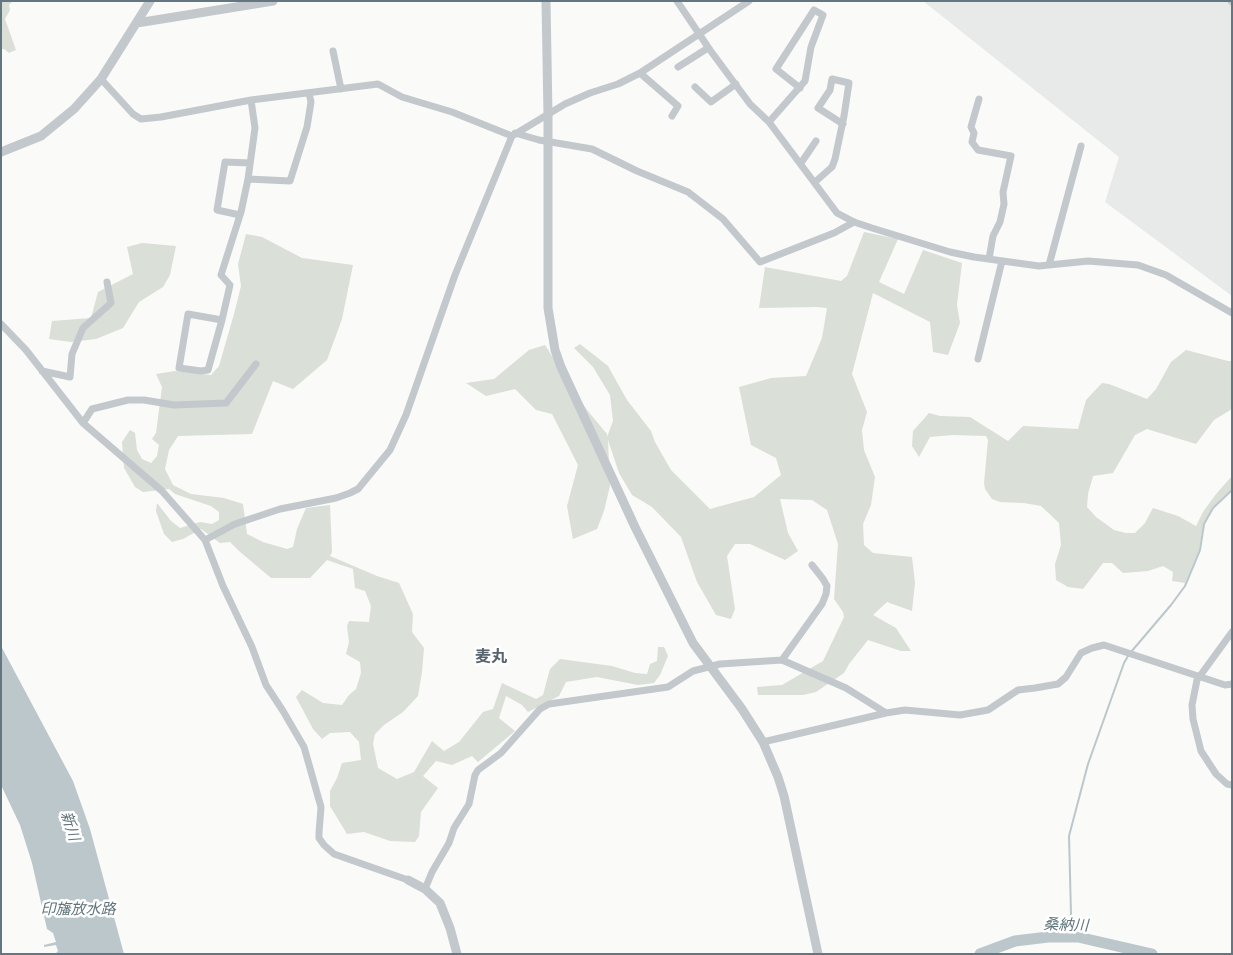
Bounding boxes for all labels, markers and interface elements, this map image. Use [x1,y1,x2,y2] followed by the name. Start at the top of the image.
[475,647,507,667] district label: 麦丸
[57,809,83,843] water label: 新川
[41,900,115,918] water label: 印旛放水路
[1043,915,1089,935] water label: 桑納川

